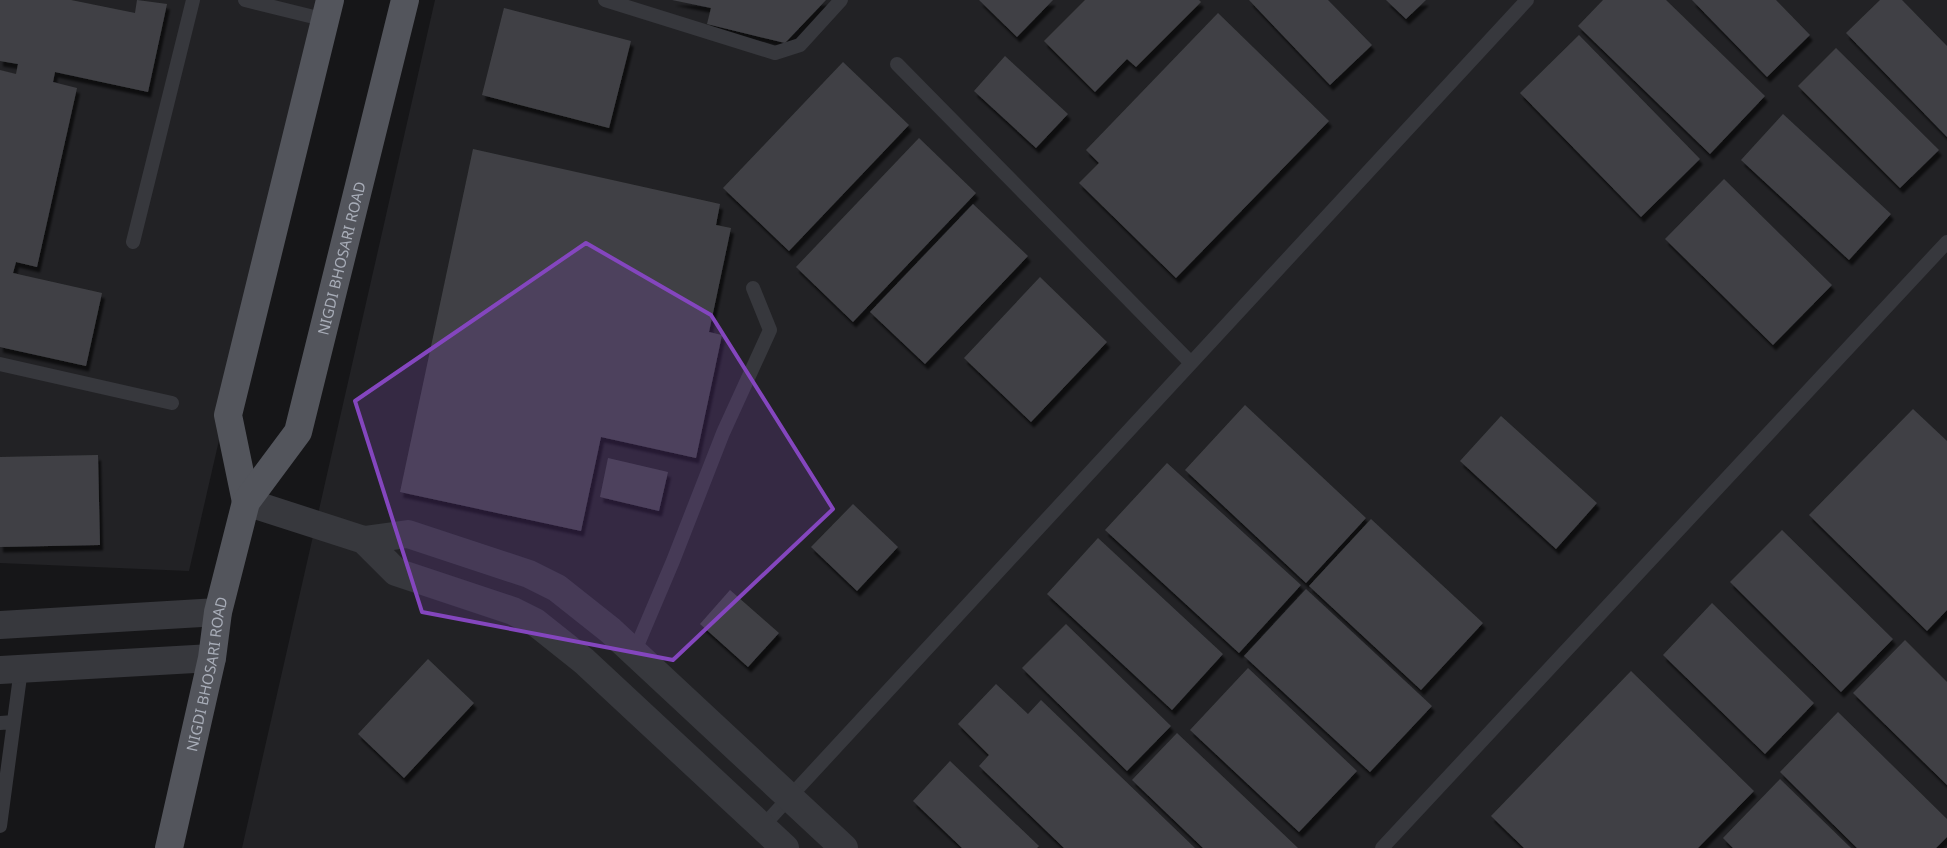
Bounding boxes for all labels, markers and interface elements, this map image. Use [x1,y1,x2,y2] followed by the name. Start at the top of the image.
[312,179,370,337] street label: NIGDI BHOSARI ROAD
[181,594,232,753] street label: NIGDI BHOSARI ROAD

